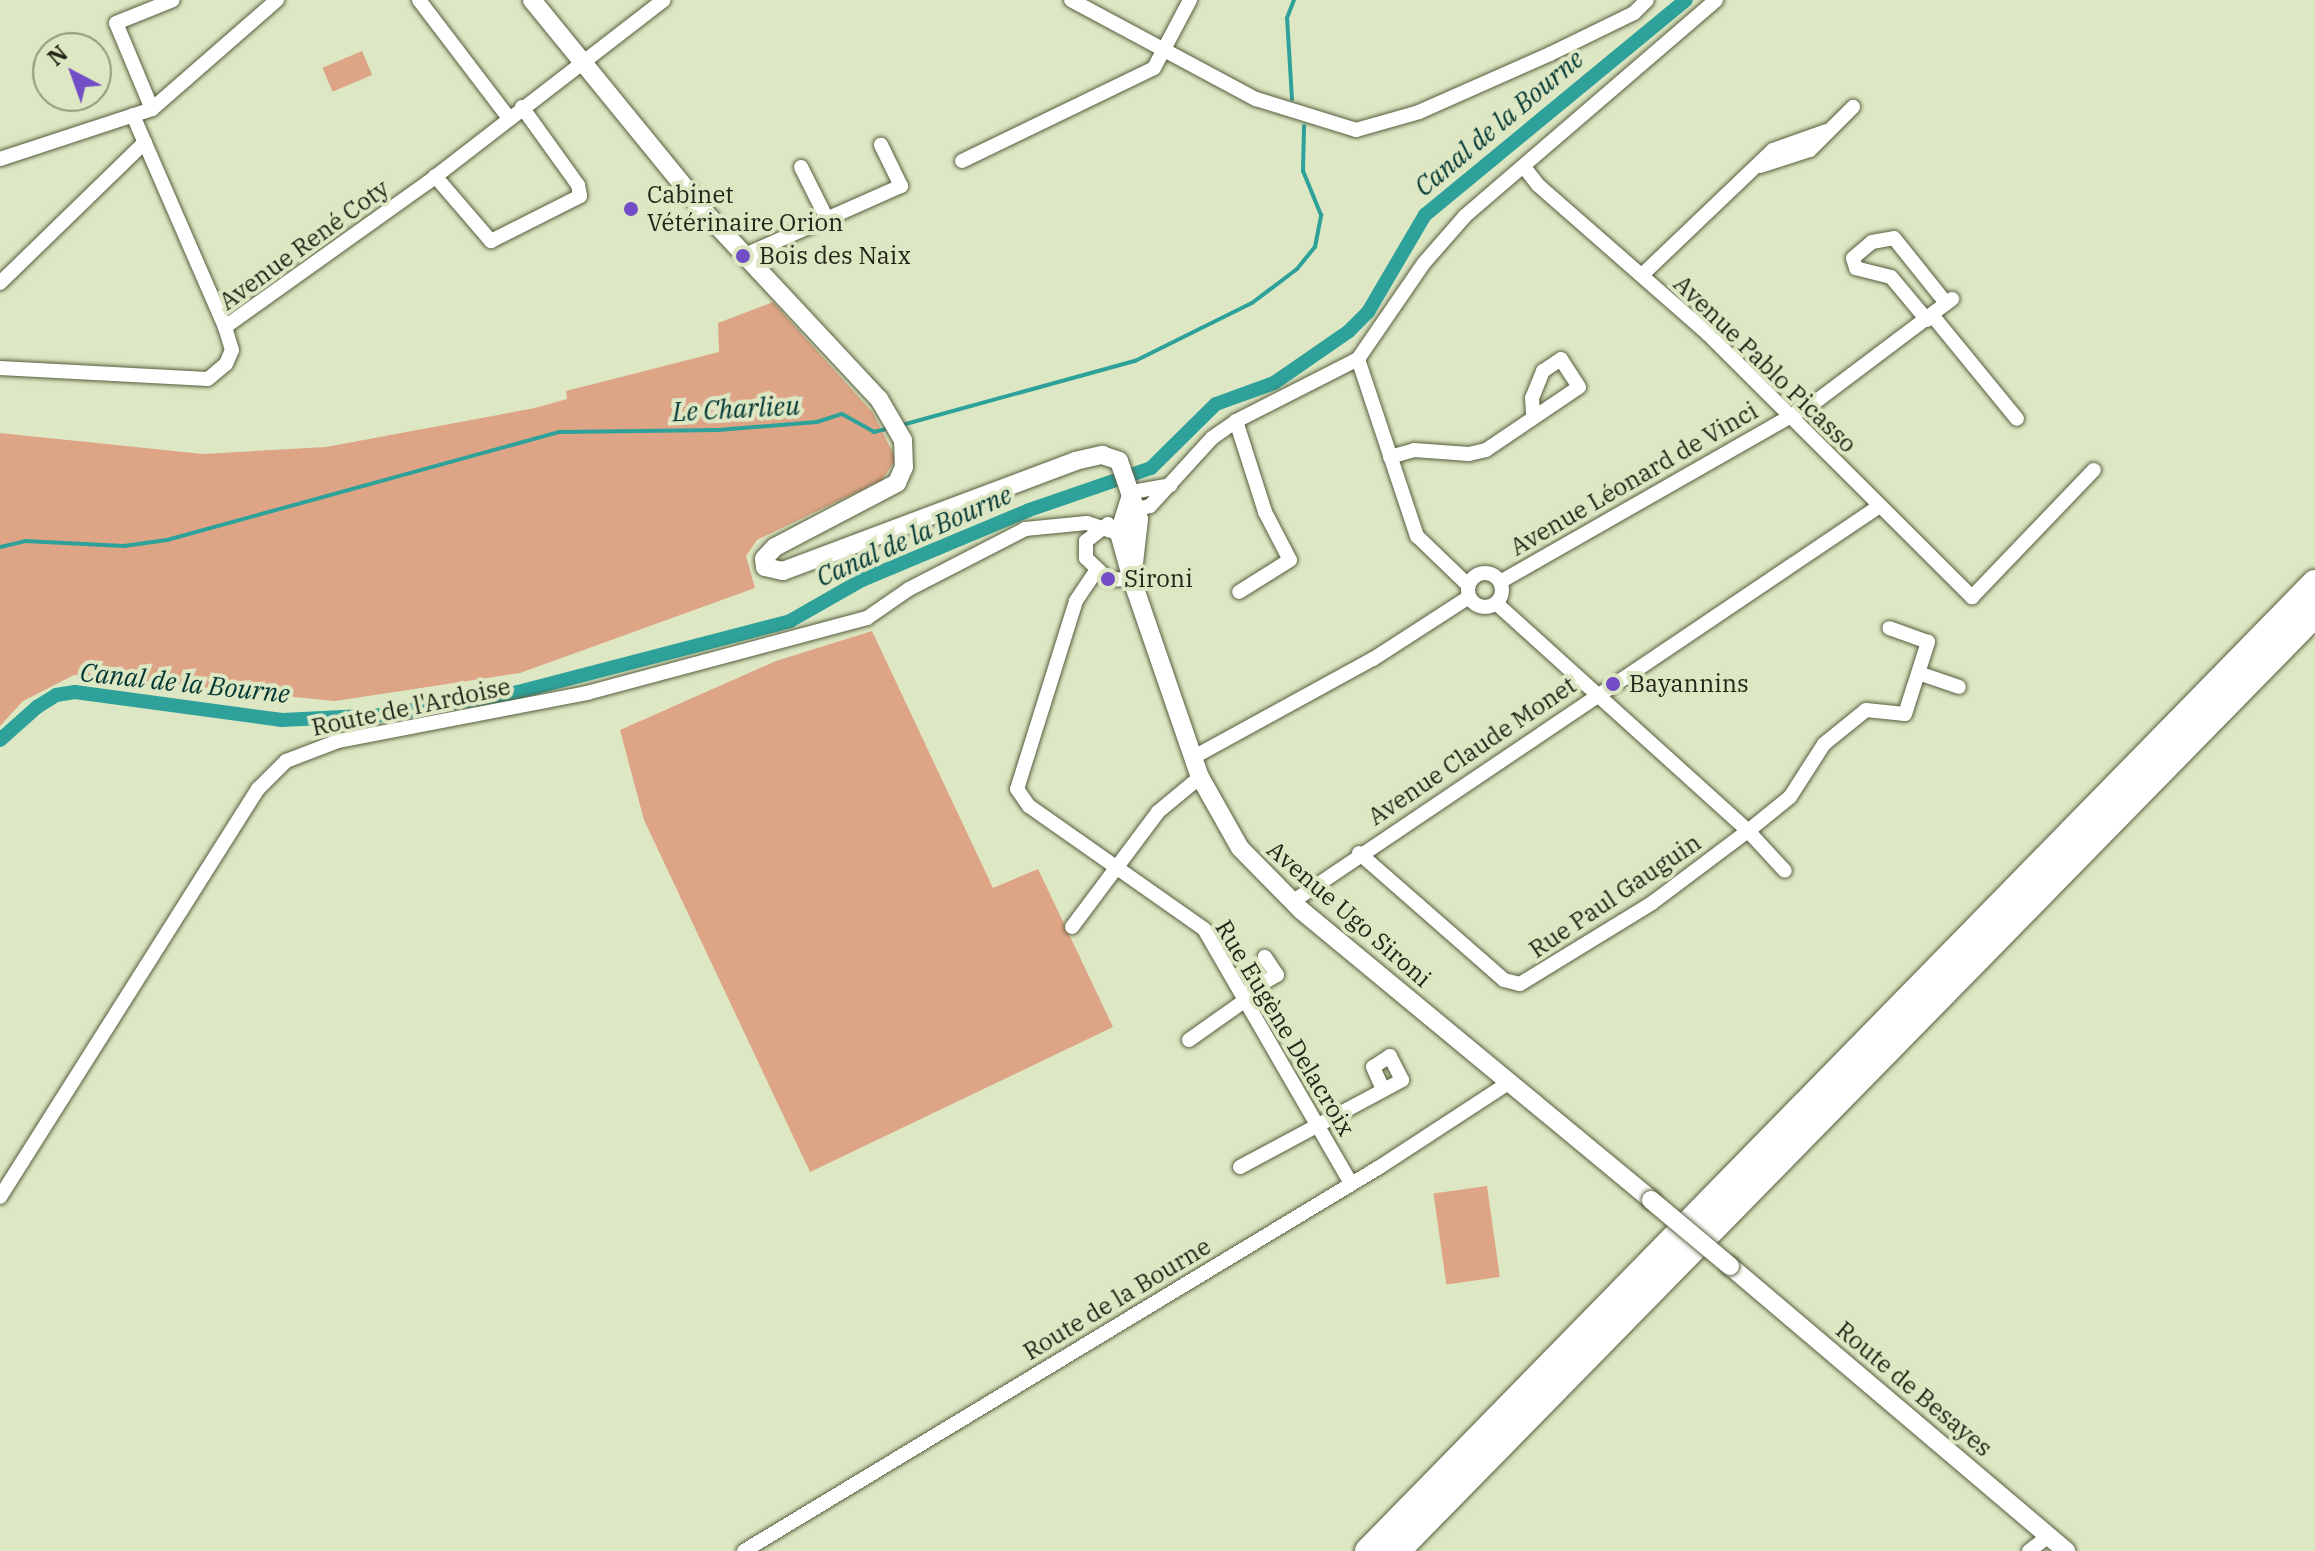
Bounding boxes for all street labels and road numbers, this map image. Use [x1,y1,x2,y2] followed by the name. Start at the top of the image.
[214,174,394,316] street label: Avenue René Coty
[1668,269,1862,459] street label: Avenue Pablo Picasso
[1505,396,1763,562] street label: Avenue Léonard de Vinci
[1363,671,1581,831] street label: Avenue Claude Monet
[309,672,513,742] street label: Route de l'Ardoise
[1524,828,1706,964] street label: Rue Paul Gauguin
[1261,835,1437,993] street label: Avenue Ugo Sironi
[1209,915,1361,1141] street label: Rue Eugène Delacroix
[1018,1232,1216,1366] street label: Route de la Bourne
[1830,1315,1998,1463] street label: Route de Besayes

